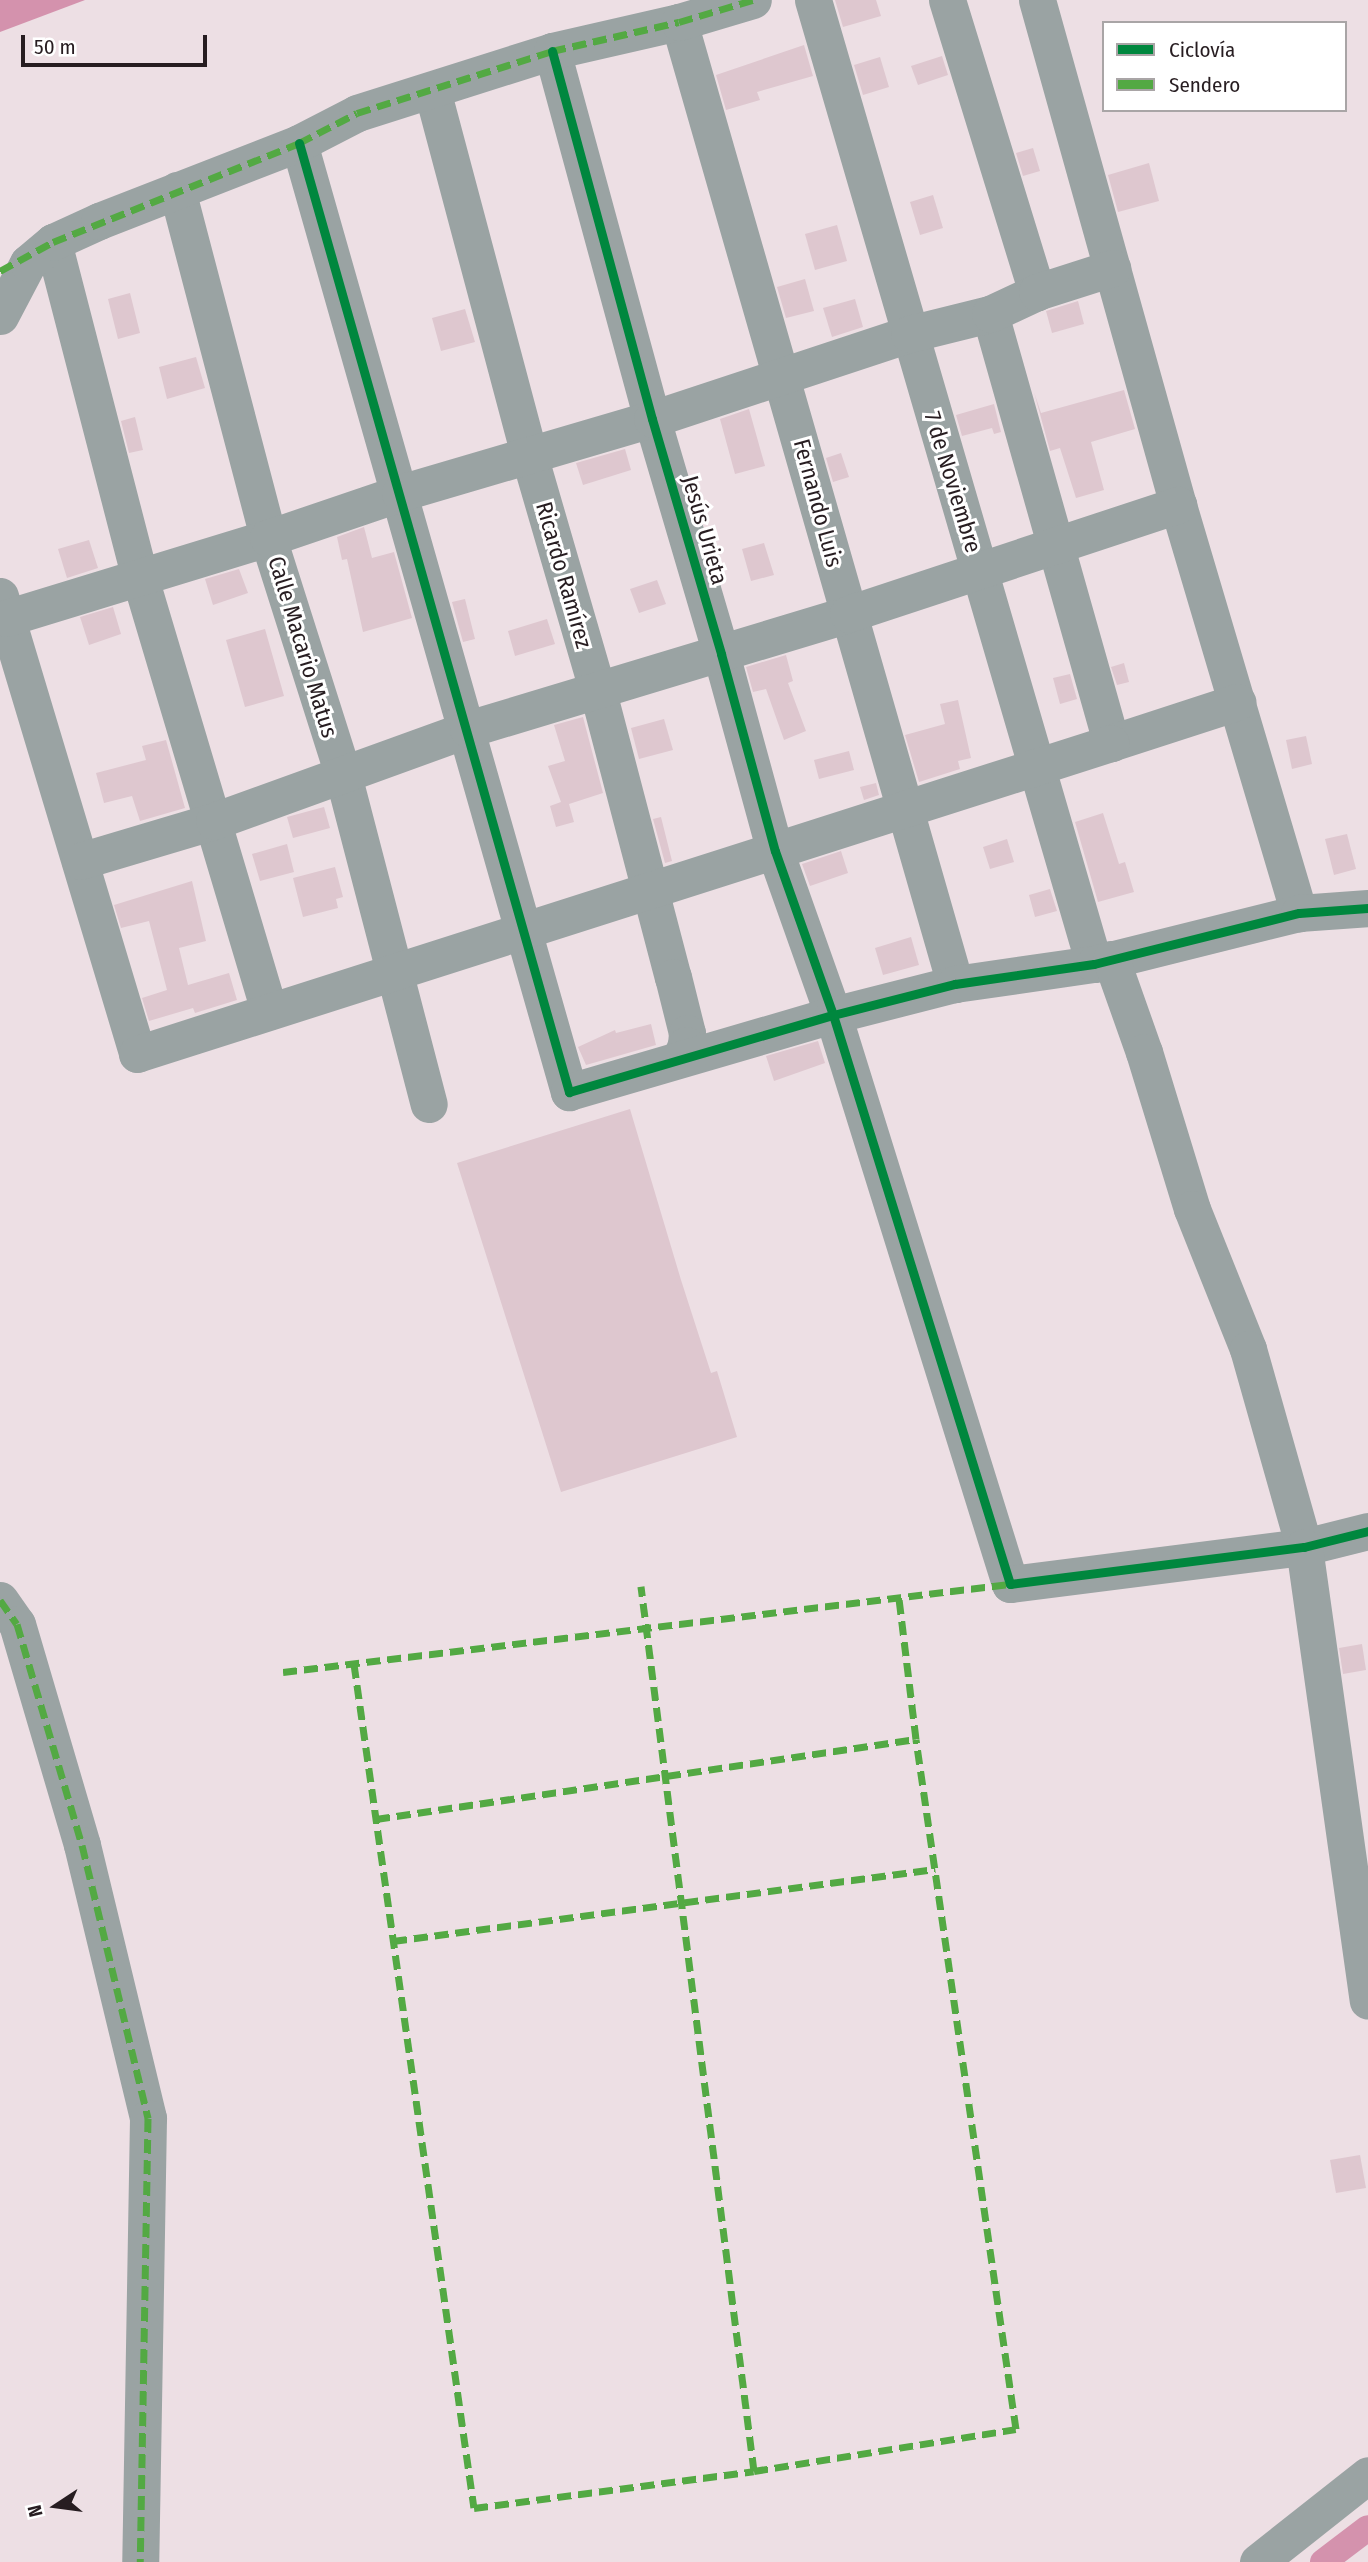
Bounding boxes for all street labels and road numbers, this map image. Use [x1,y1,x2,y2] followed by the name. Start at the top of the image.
[918,408,988,556] street label: 7 de Noviembre
[788,436,848,570] street label: Fernando Luis
[676,472,734,588] street label: Jesús Urieta
[530,499,598,651] street label: Ricardo Ramírez
[262,553,344,741] street label: Calle Macario Matus

